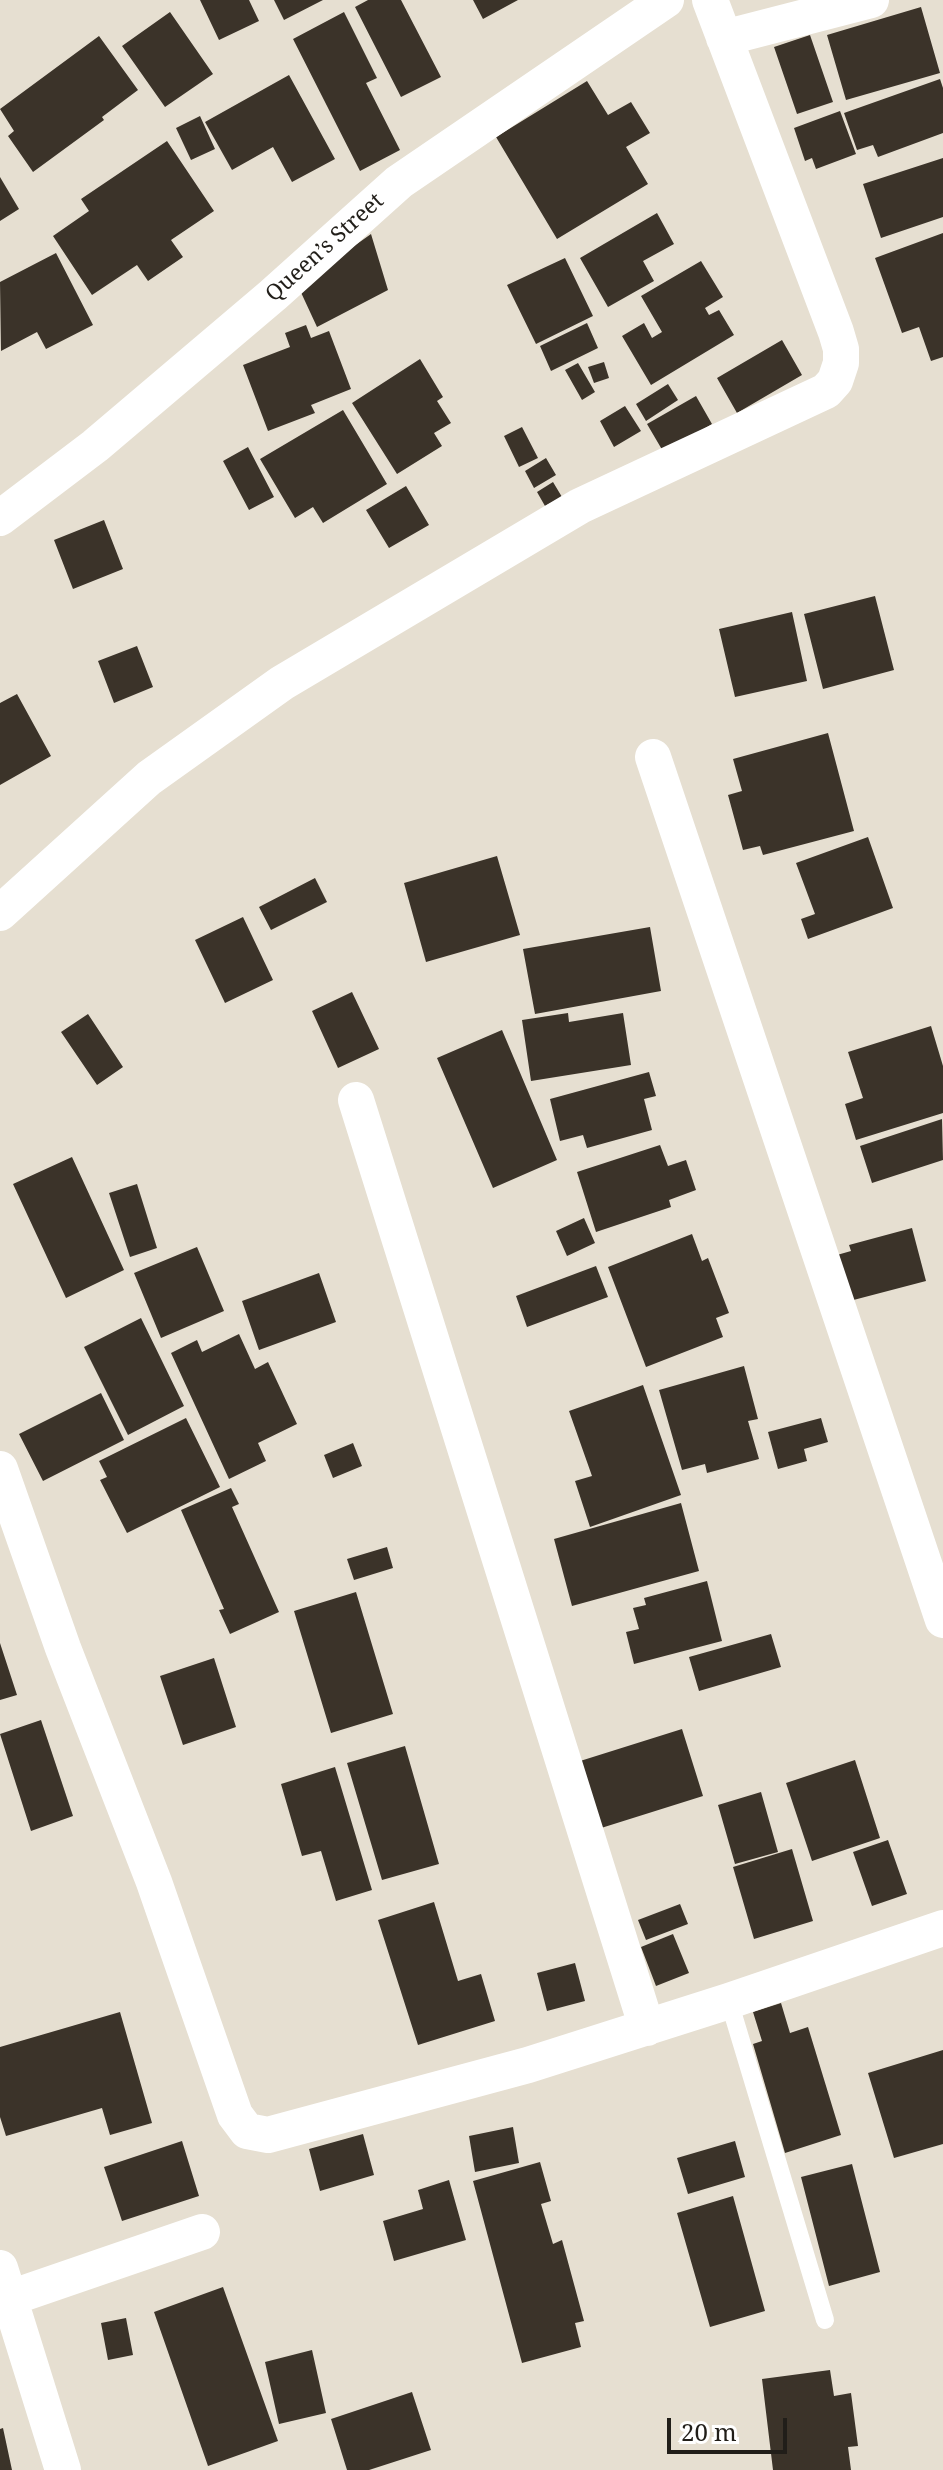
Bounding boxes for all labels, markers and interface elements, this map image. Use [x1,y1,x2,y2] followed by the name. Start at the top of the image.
[261,188,389,308] street label: Queen’s Street
[671,2402,791,2452] scale bar
[681,2415,737,2448] text: 20 m

